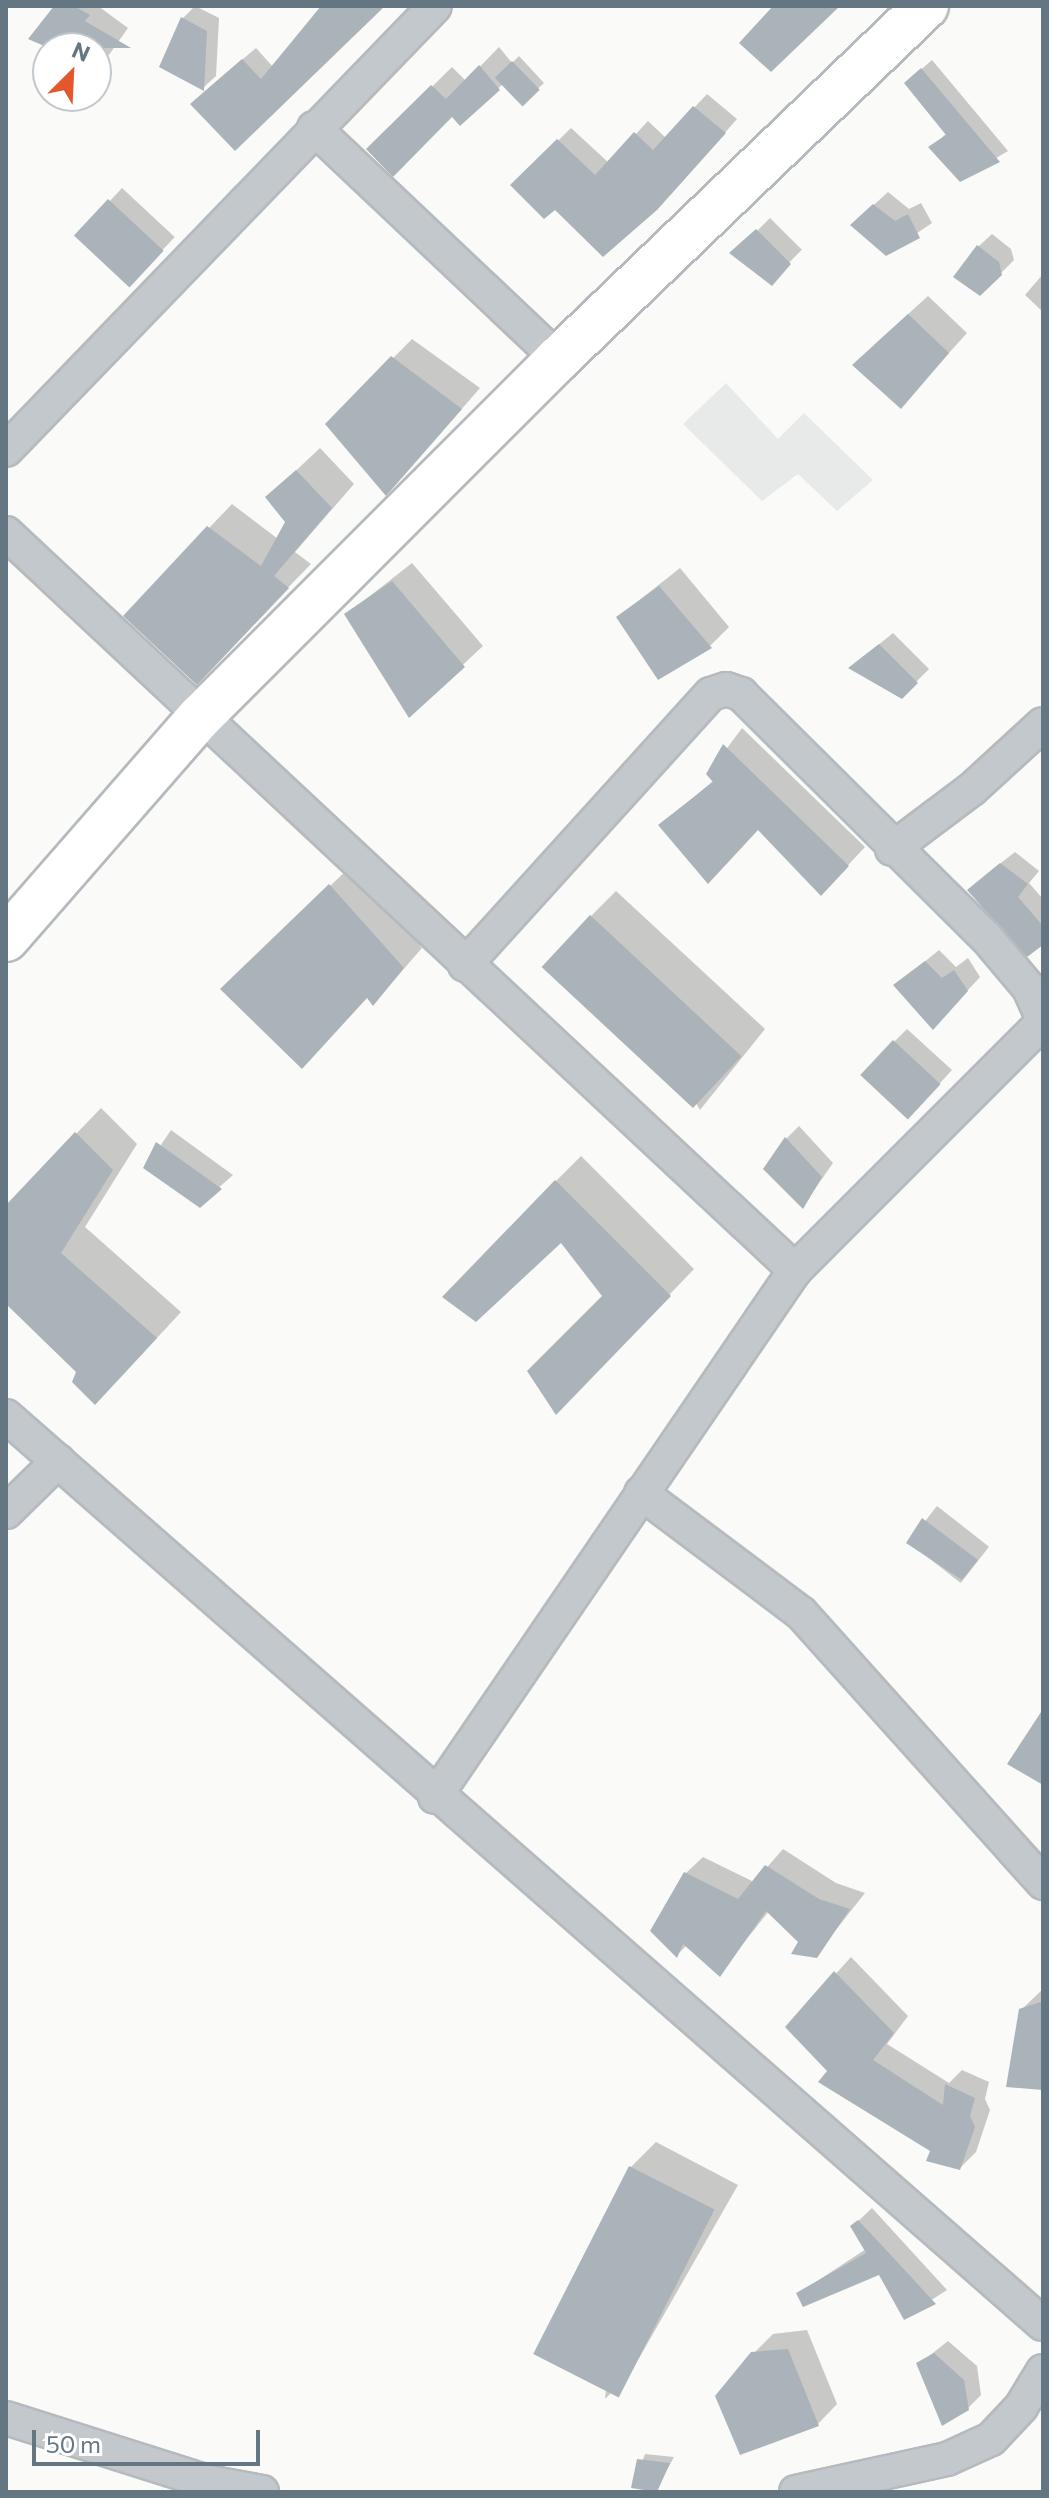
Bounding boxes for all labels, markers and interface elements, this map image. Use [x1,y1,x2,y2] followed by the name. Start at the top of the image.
[32,32,112,112] north arrow
[68,36,94,67] text: N
[36,2414,264,2464] scale bar
[46,2429,101,2458] text: 50 m

